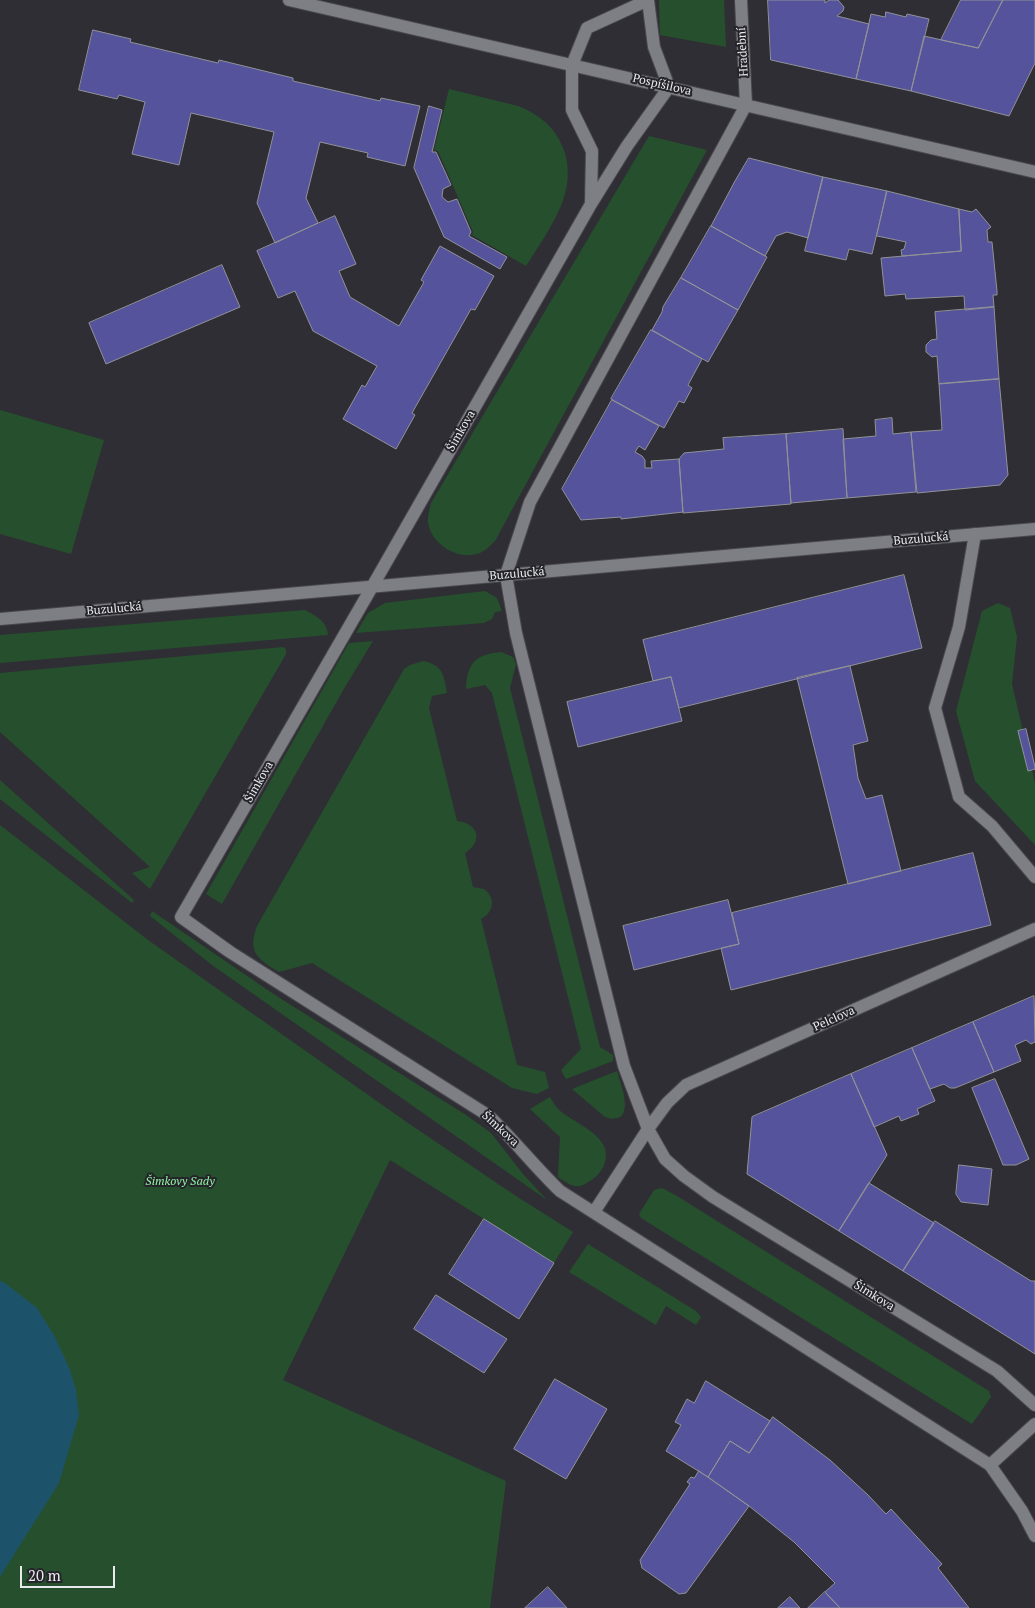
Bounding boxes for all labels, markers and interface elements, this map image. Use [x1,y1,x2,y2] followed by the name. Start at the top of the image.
[735,27,751,77] street label: Hradební
[631,71,693,99] street label: Pospíšilova
[444,408,478,454] street label: Šimkova
[893,529,949,549] street label: Buzulucká
[489,564,545,584] street label: Buzulucká
[86,599,142,619] street label: Buzulucká
[242,759,276,805] street label: Šimkova
[811,1003,857,1035] street label: Pelclova
[479,1108,521,1150] street label: Šimkova
[145,1175,215,1189] park label: Šimkovy Sady
[851,1278,897,1314] street label: Šimkova
[22,1556,118,1588] scale bar
[28,1565,61,1585] text: 20 m

